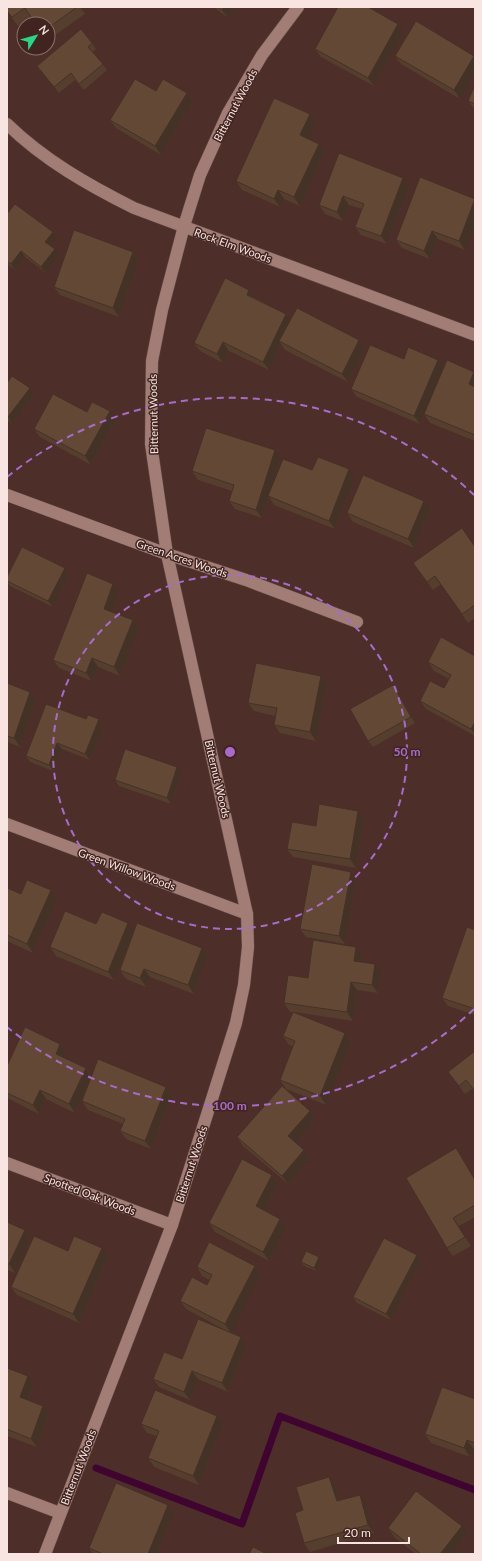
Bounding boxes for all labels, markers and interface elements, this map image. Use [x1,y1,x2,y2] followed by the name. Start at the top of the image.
[16,16,56,56] north arrow
[37,22,52,37] text: N
[210,66,260,143] street label: Bitternut Woods
[193,225,274,265] street label: Rock Elm Woods
[146,374,160,454] street label: Bitternut Woods
[135,536,230,580] street label: Green Acres Woods
[203,739,233,820] street label: Bitternut Woods
[394,744,420,759] text: 50 m
[223,745,237,759] centre of rings
[77,845,178,893] street label: Green Willow Woods
[213,1098,247,1113] text: 100 m
[172,1124,210,1204] street label: Bitternut Woods
[42,1171,138,1218] street label: Spotted Oak Woods
[58,1427,98,1507] street label: Bitternut Woods
[338,1519,409,1545] scale bar
[344,1525,371,1540] text: 20 m

